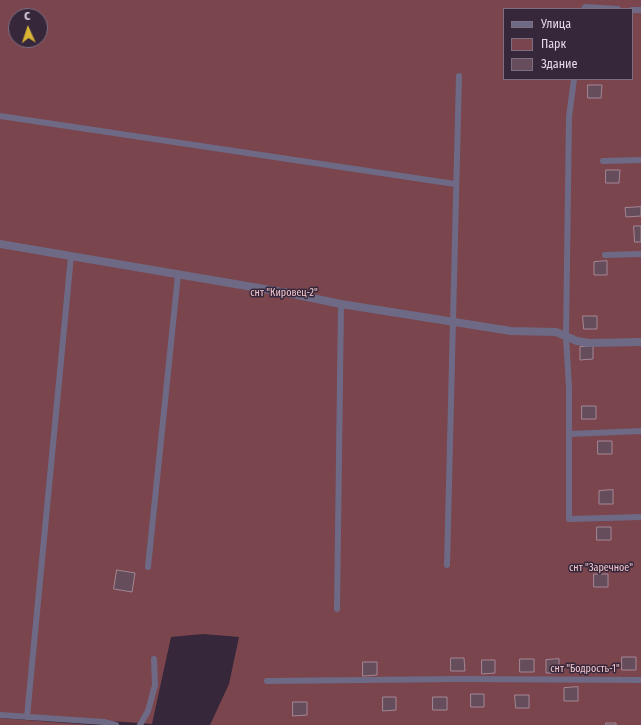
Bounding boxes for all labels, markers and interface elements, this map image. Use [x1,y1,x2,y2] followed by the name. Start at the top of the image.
[8,8,48,48] north arrow
[503,8,633,80] legend
[24,10,31,23] text: С
[541,17,571,31] text: Улица
[541,37,566,51] text: Парк
[541,57,577,71] text: Здание
[250,287,318,299] park label: снт "Кировец-2"
[569,562,633,574] park label: снт "Заречное"
[550,663,620,675] park label: снт "Бодрость-1"

